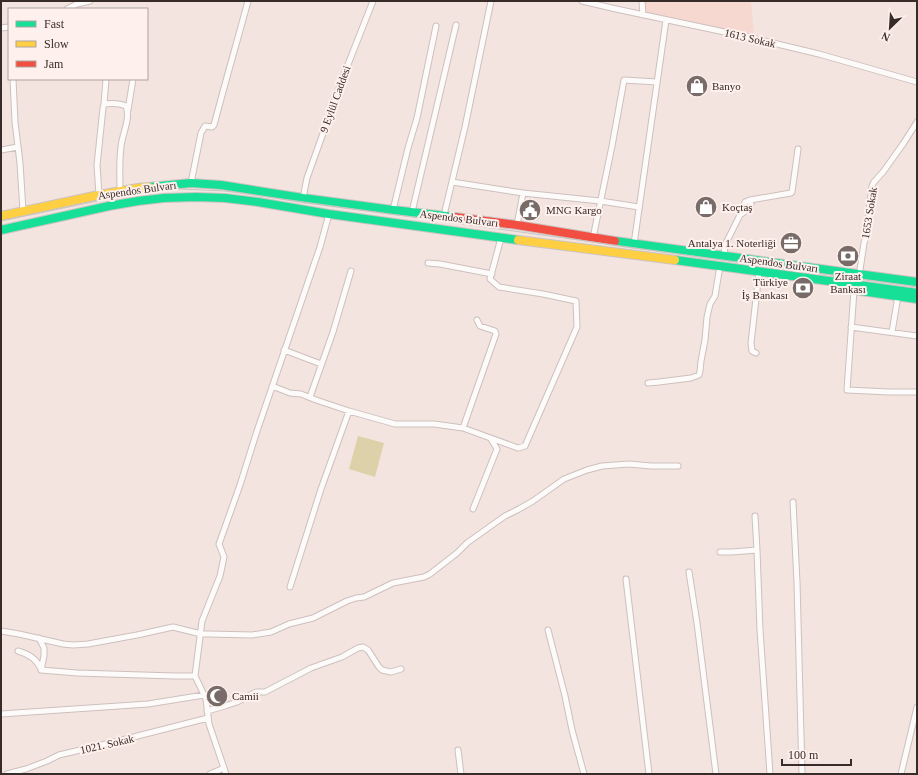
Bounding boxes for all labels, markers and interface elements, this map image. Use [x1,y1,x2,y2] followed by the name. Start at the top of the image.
[8,8,148,80] legend
[870,8,910,48] north arrow
[44,17,65,31] text: Fast
[723,26,777,50] street label: 1613 Sokak
[880,30,892,44] text: N
[44,37,69,51] text: Slow
[44,57,64,71] text: Jam
[317,64,353,134] street label: 9 Eylül Caddesi
[684,73,710,99] shop icon: Banyo
[712,80,741,92] place label: Banyo
[97,179,177,201] street label: Aspendos Bulvarı
[859,186,879,240] street label: 1653 Sokak
[693,194,719,220] shop icon: Koçtaş
[517,197,543,223] public building icon: MNG Kargo
[722,201,753,213] place label: Koçtaş
[546,204,602,216] place label: MNG Kargo
[419,207,499,229] street label: Aspendos Bulvarı
[778,230,804,256] office icon: Antalya 1. Noterliği
[688,237,776,249] place label: Antalya 1. Noterliği
[835,243,861,269] bank icon: Ziraat Bankası
[739,252,819,274] street label: Aspendos Bulvarı
[830,270,866,295] place label: Ziraat Bankası
[790,275,816,301] bank icon: Türkiye İş Bankası
[742,276,788,301] place label: Türkiye İş Bankası
[204,683,230,709] mosque icon: Camii
[232,690,259,702] place label: Camii
[79,732,136,756] street label: 1021. Sokak
[782,741,851,767] scale bar
[788,748,819,762] text: 100 m

